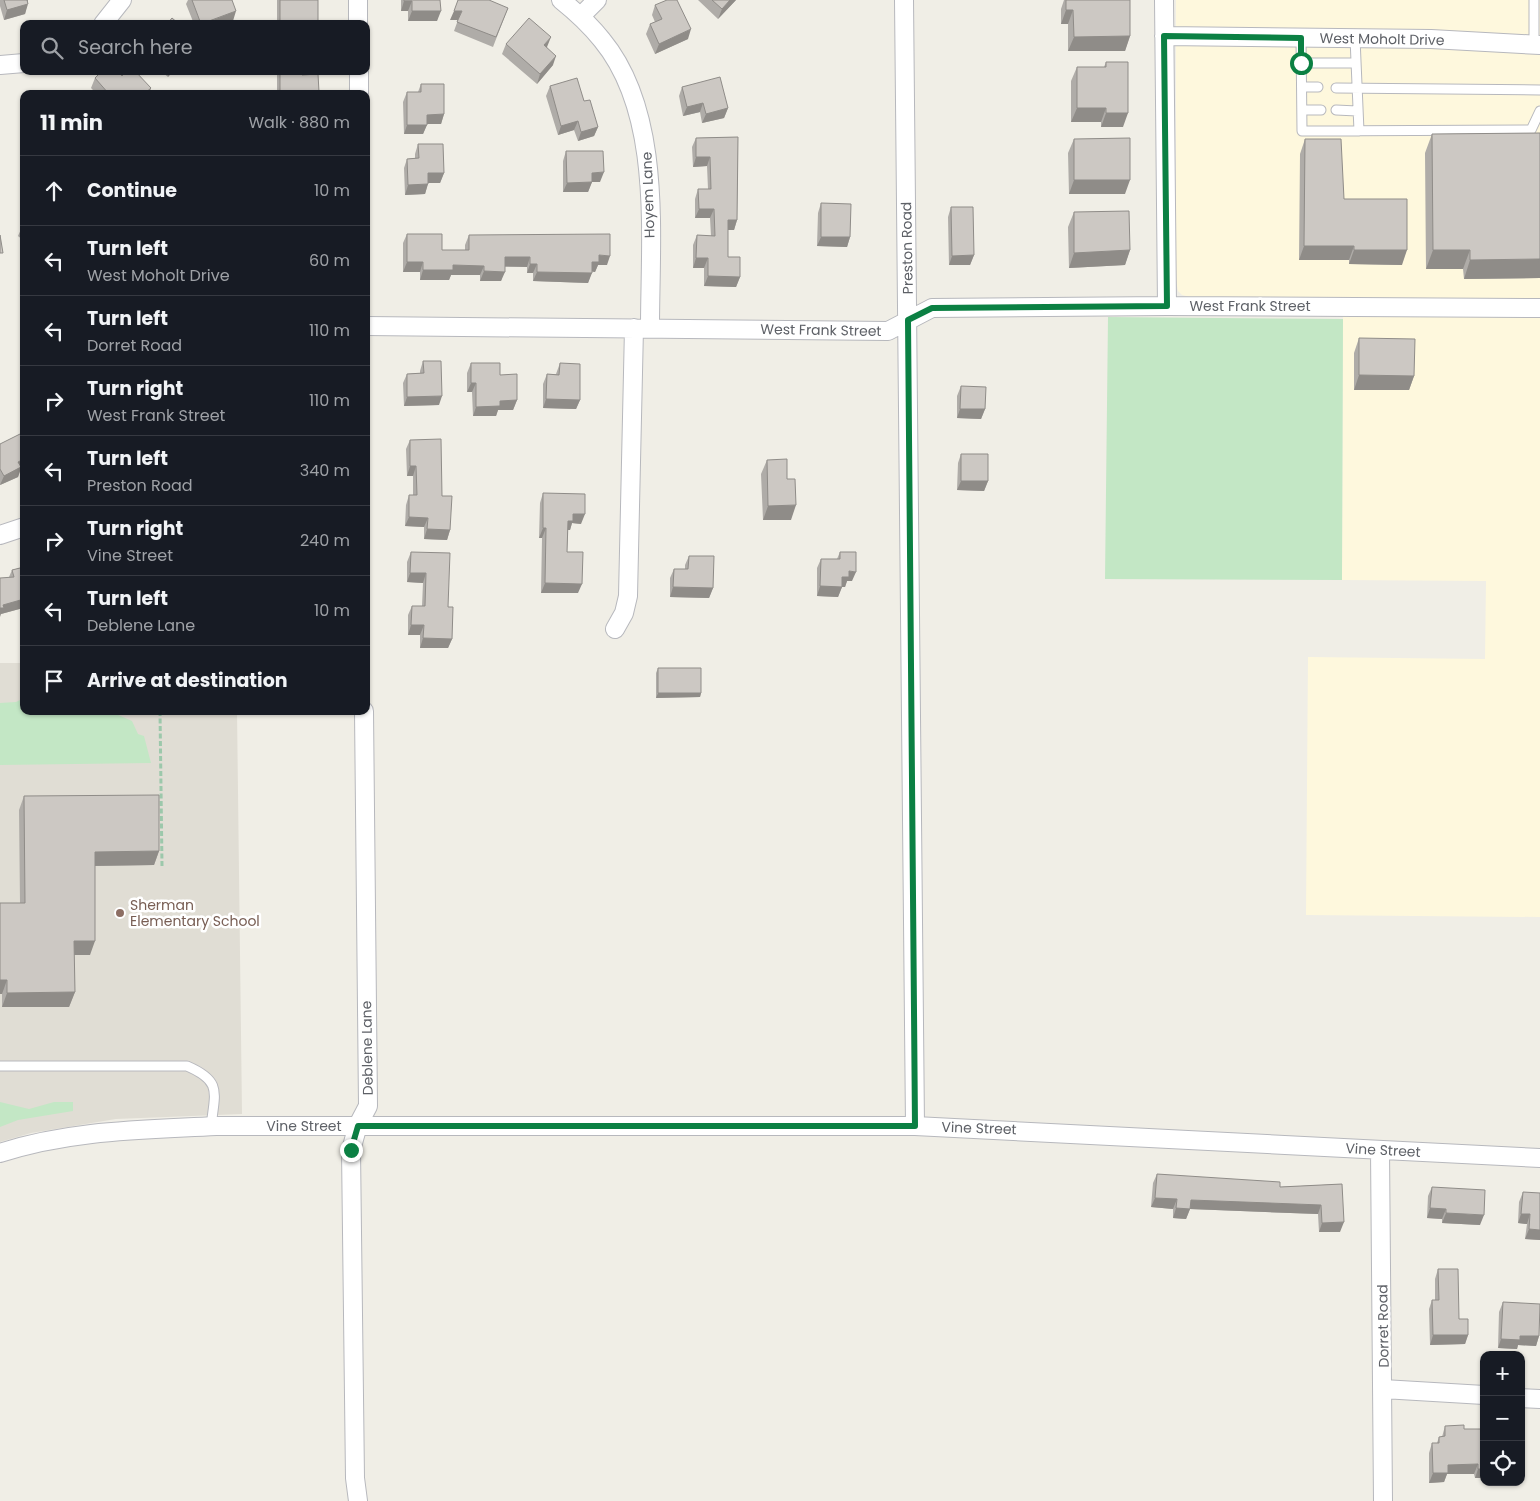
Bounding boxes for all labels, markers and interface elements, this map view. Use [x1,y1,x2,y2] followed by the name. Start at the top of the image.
[20,20,370,75] search box
[1319,28,1445,50] street label: West Moholt Drive
[38,34,66,62] icon: search
[78,34,192,61] text: Search here
[1290,52,1313,75] route start
[40,108,103,137] text: 11 min
[248,111,350,134] text: Walk · 880 m
[636,151,660,239] street label: Hoyem Lane
[40,177,68,205] icon: ahead
[87,177,177,204] text: Continue
[314,179,350,202] text: 10 m
[896,202,918,294] street label: Preston Road
[87,235,168,262] text: Turn left
[40,247,68,275] icon: left
[309,249,350,272] text: 60 m
[87,264,230,287] text: West Moholt Drive
[1189,296,1311,316] street label: West Frank Street
[87,305,168,332] text: Turn left
[40,317,68,345] icon: left
[309,319,350,342] text: 110 m
[760,319,882,341] street label: West Frank Street
[87,334,182,357] text: Dorret Road
[87,375,183,402] text: Turn right
[40,387,68,415] icon: right
[309,389,350,412] text: 110 m
[87,404,225,427] text: West Frank Street
[87,445,168,472] text: Turn left
[40,457,68,485] icon: left
[300,459,350,482] text: 340 m
[87,474,193,497] text: Preston Road
[87,515,183,542] text: Turn right
[40,527,68,555] icon: right
[300,529,350,552] text: 240 m
[87,544,173,567] text: Vine Street
[87,585,168,612] text: Turn left
[40,597,68,625] icon: left
[314,599,350,622] text: 10 m
[87,614,195,637] text: Deblene Lane
[40,667,68,695] icon: arrive
[87,667,288,694] text: Arrive at destination
[130,895,260,931] place label: Sherman Elementary School
[114,907,126,919] marker: Sherman Elementary School
[356,1000,378,1096] street label: Deblene Lane
[266,1116,342,1136] street label: Vine Street
[941,1117,1017,1139] street label: Vine Street
[1345,1138,1421,1162] street label: Vine Street
[340,1139,363,1162] route end
[1372,1284,1394,1368] street label: Dorret Road
[1480,1351,1525,1486] map controls
[1480,1351,1525,1396] button: +
[1480,1396,1525,1441] button: −
[1480,1441,1525,1486] button: locate

